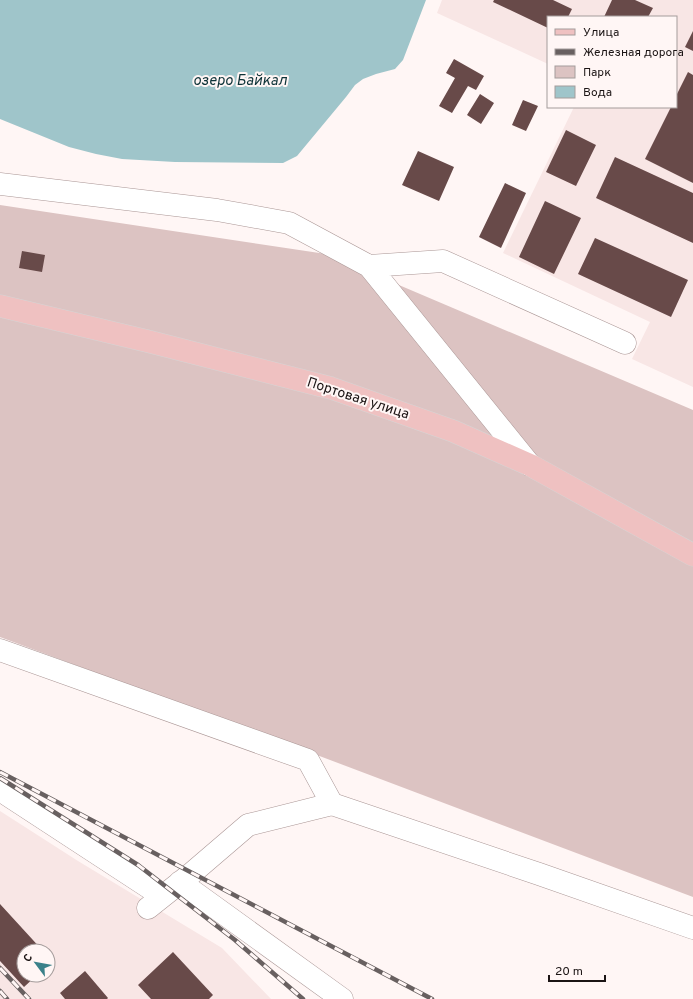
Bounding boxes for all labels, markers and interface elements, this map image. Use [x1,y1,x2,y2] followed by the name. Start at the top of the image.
[547,16,677,108] legend
[583,25,619,41] text: Улица
[583,45,684,61] text: Железная дорога
[583,65,611,81] text: Парк
[193,72,287,91] water label: озеро Байкал
[583,85,612,101] text: Вода
[305,374,411,424] street label: Портовая улица
[16,943,56,983] north arrow
[21,952,36,965] text: С
[549,957,605,983] scale bar
[555,964,583,980] text: 20 m

